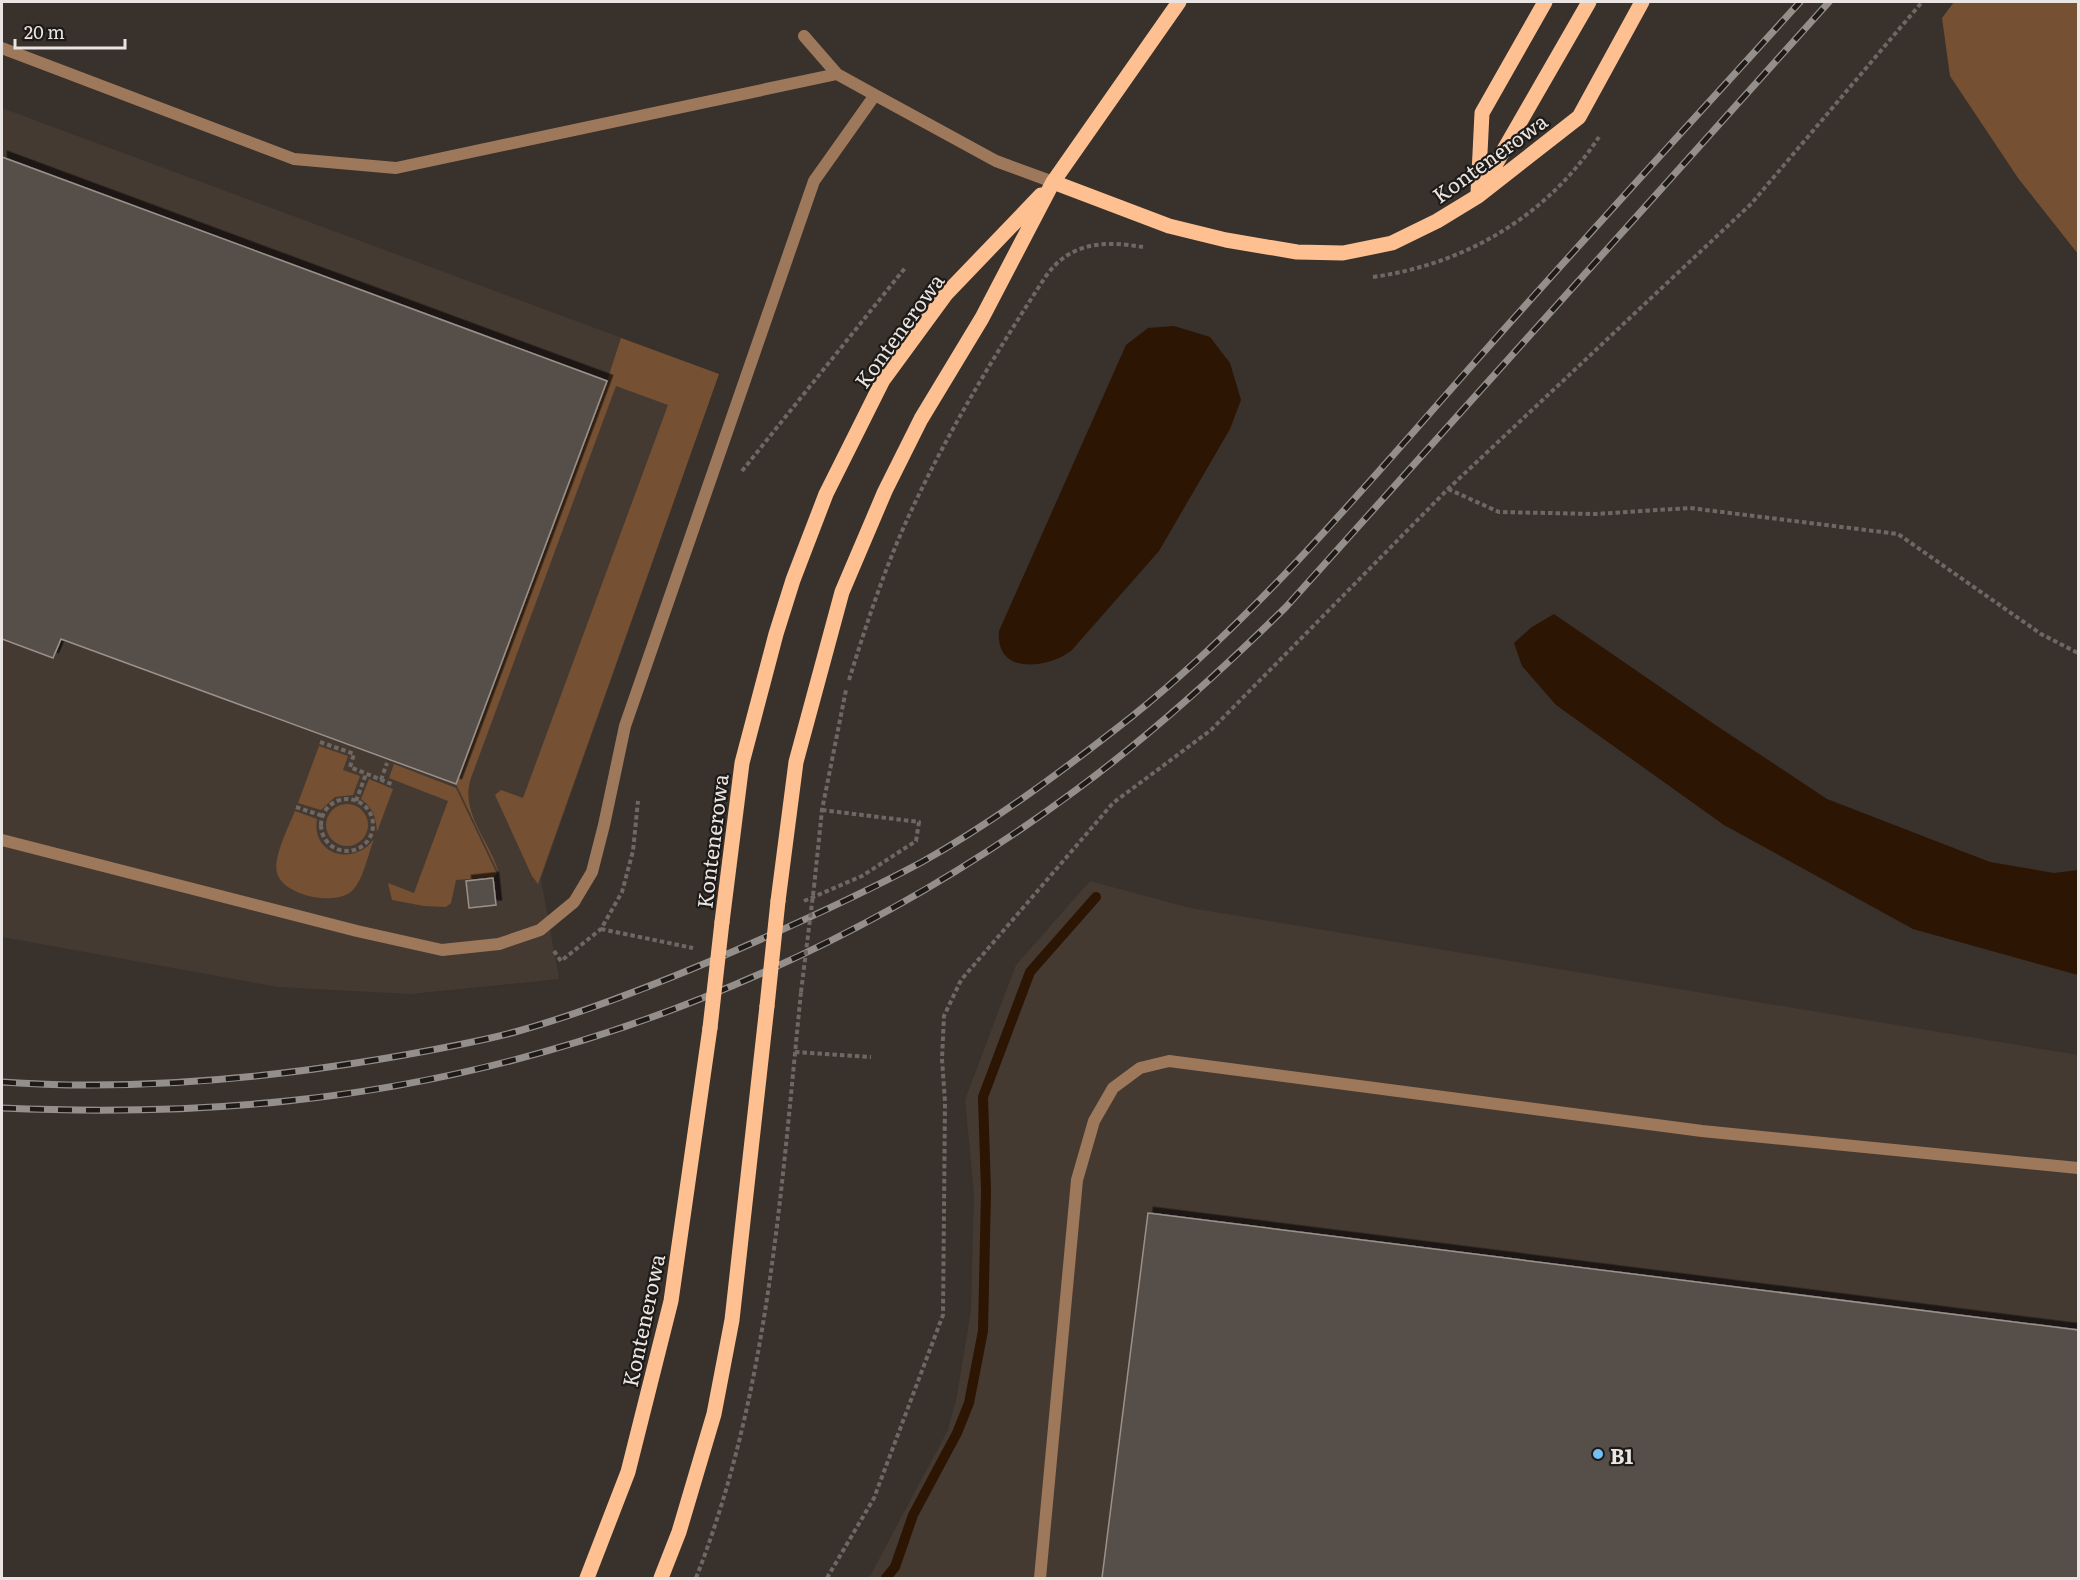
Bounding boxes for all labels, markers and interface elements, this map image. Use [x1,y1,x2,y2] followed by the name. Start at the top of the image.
[15,12,124,50] scale bar
[24,18,65,45] text: 20 m
[1425,104,1553,209] street label: Kontenerowa
[846,266,951,394] street label: Kontenerowa
[687,771,735,910] street label: Kontenerowa
[613,1250,671,1389] street label: Kontenerowa
[1610,1439,1634,1470] place label: B1
[1591,1447,1605,1461] marker: B1

